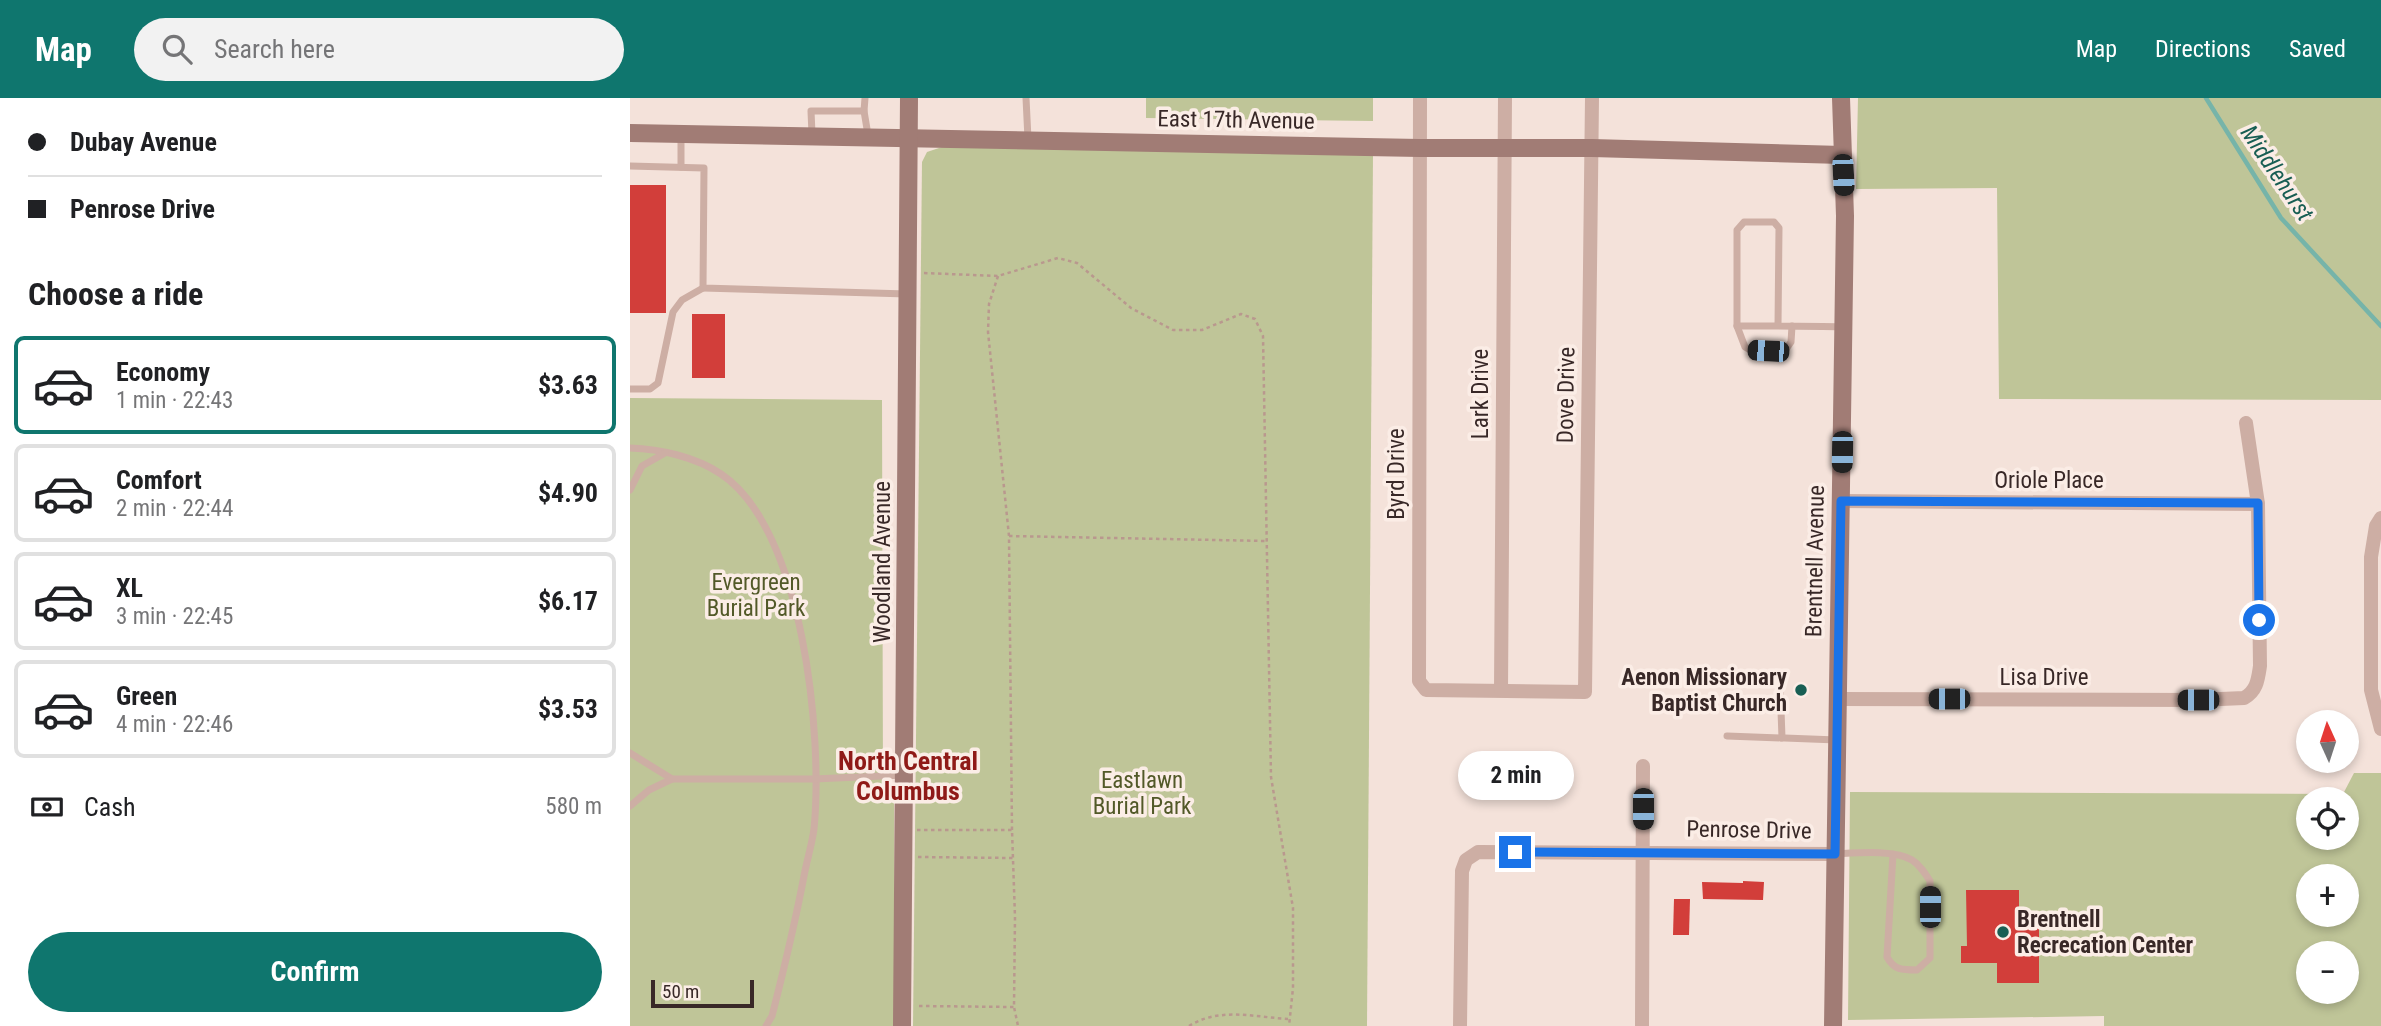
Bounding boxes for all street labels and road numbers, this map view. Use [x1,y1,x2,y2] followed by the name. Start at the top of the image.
[1157,105,1315,135] street label: East 17th Avenue
[1552,347,1580,443] street label: Dove Drive
[1467,349,1494,439] street label: Lark Drive
[1383,428,1410,520] street label: Byrd Drive
[1994,467,2104,494] street label: Oriole Place
[869,481,896,643] street label: Woodland Avenue
[1800,485,1830,637] street label: Brentnell Avenue
[2000,664,2088,691] street label: Lisa Drive
[1686,815,1812,845] street label: Penrose Drive

